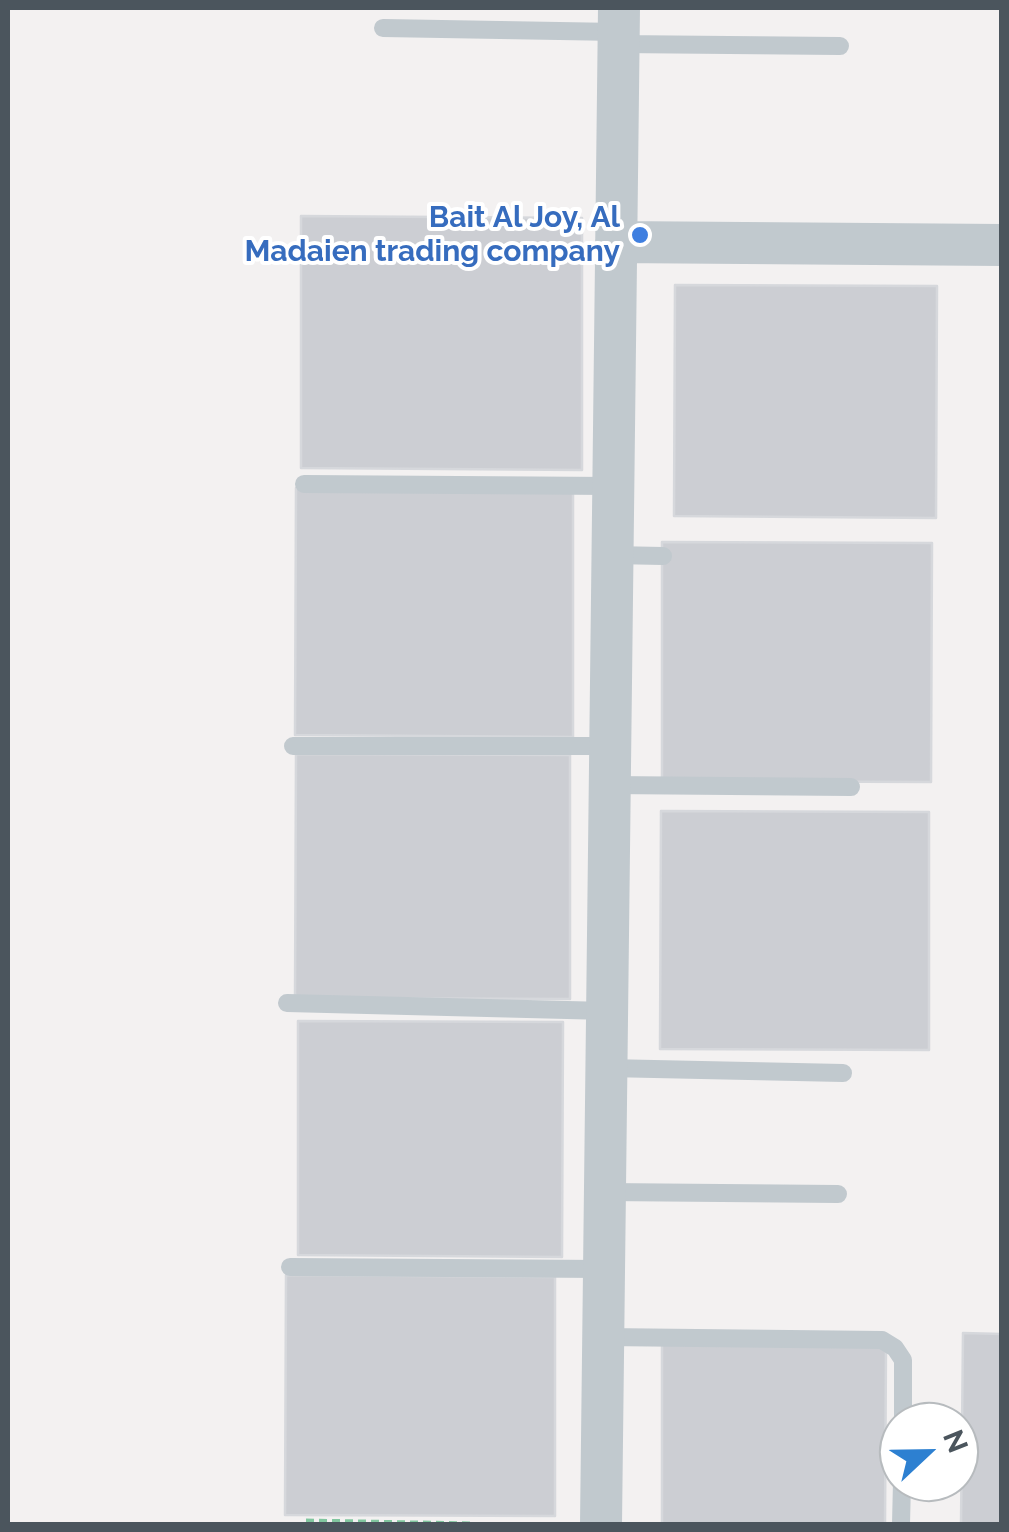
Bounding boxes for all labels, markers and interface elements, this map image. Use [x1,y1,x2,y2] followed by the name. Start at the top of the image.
[244,200,620,270] place label: Bait Al Joy, Al Madaien trading company
[629,224,651,246] marker: Bait Al Joy, Al Madaien trading company
[879,1402,979,1502] north arrow
[936,1425,975,1457] text: N

